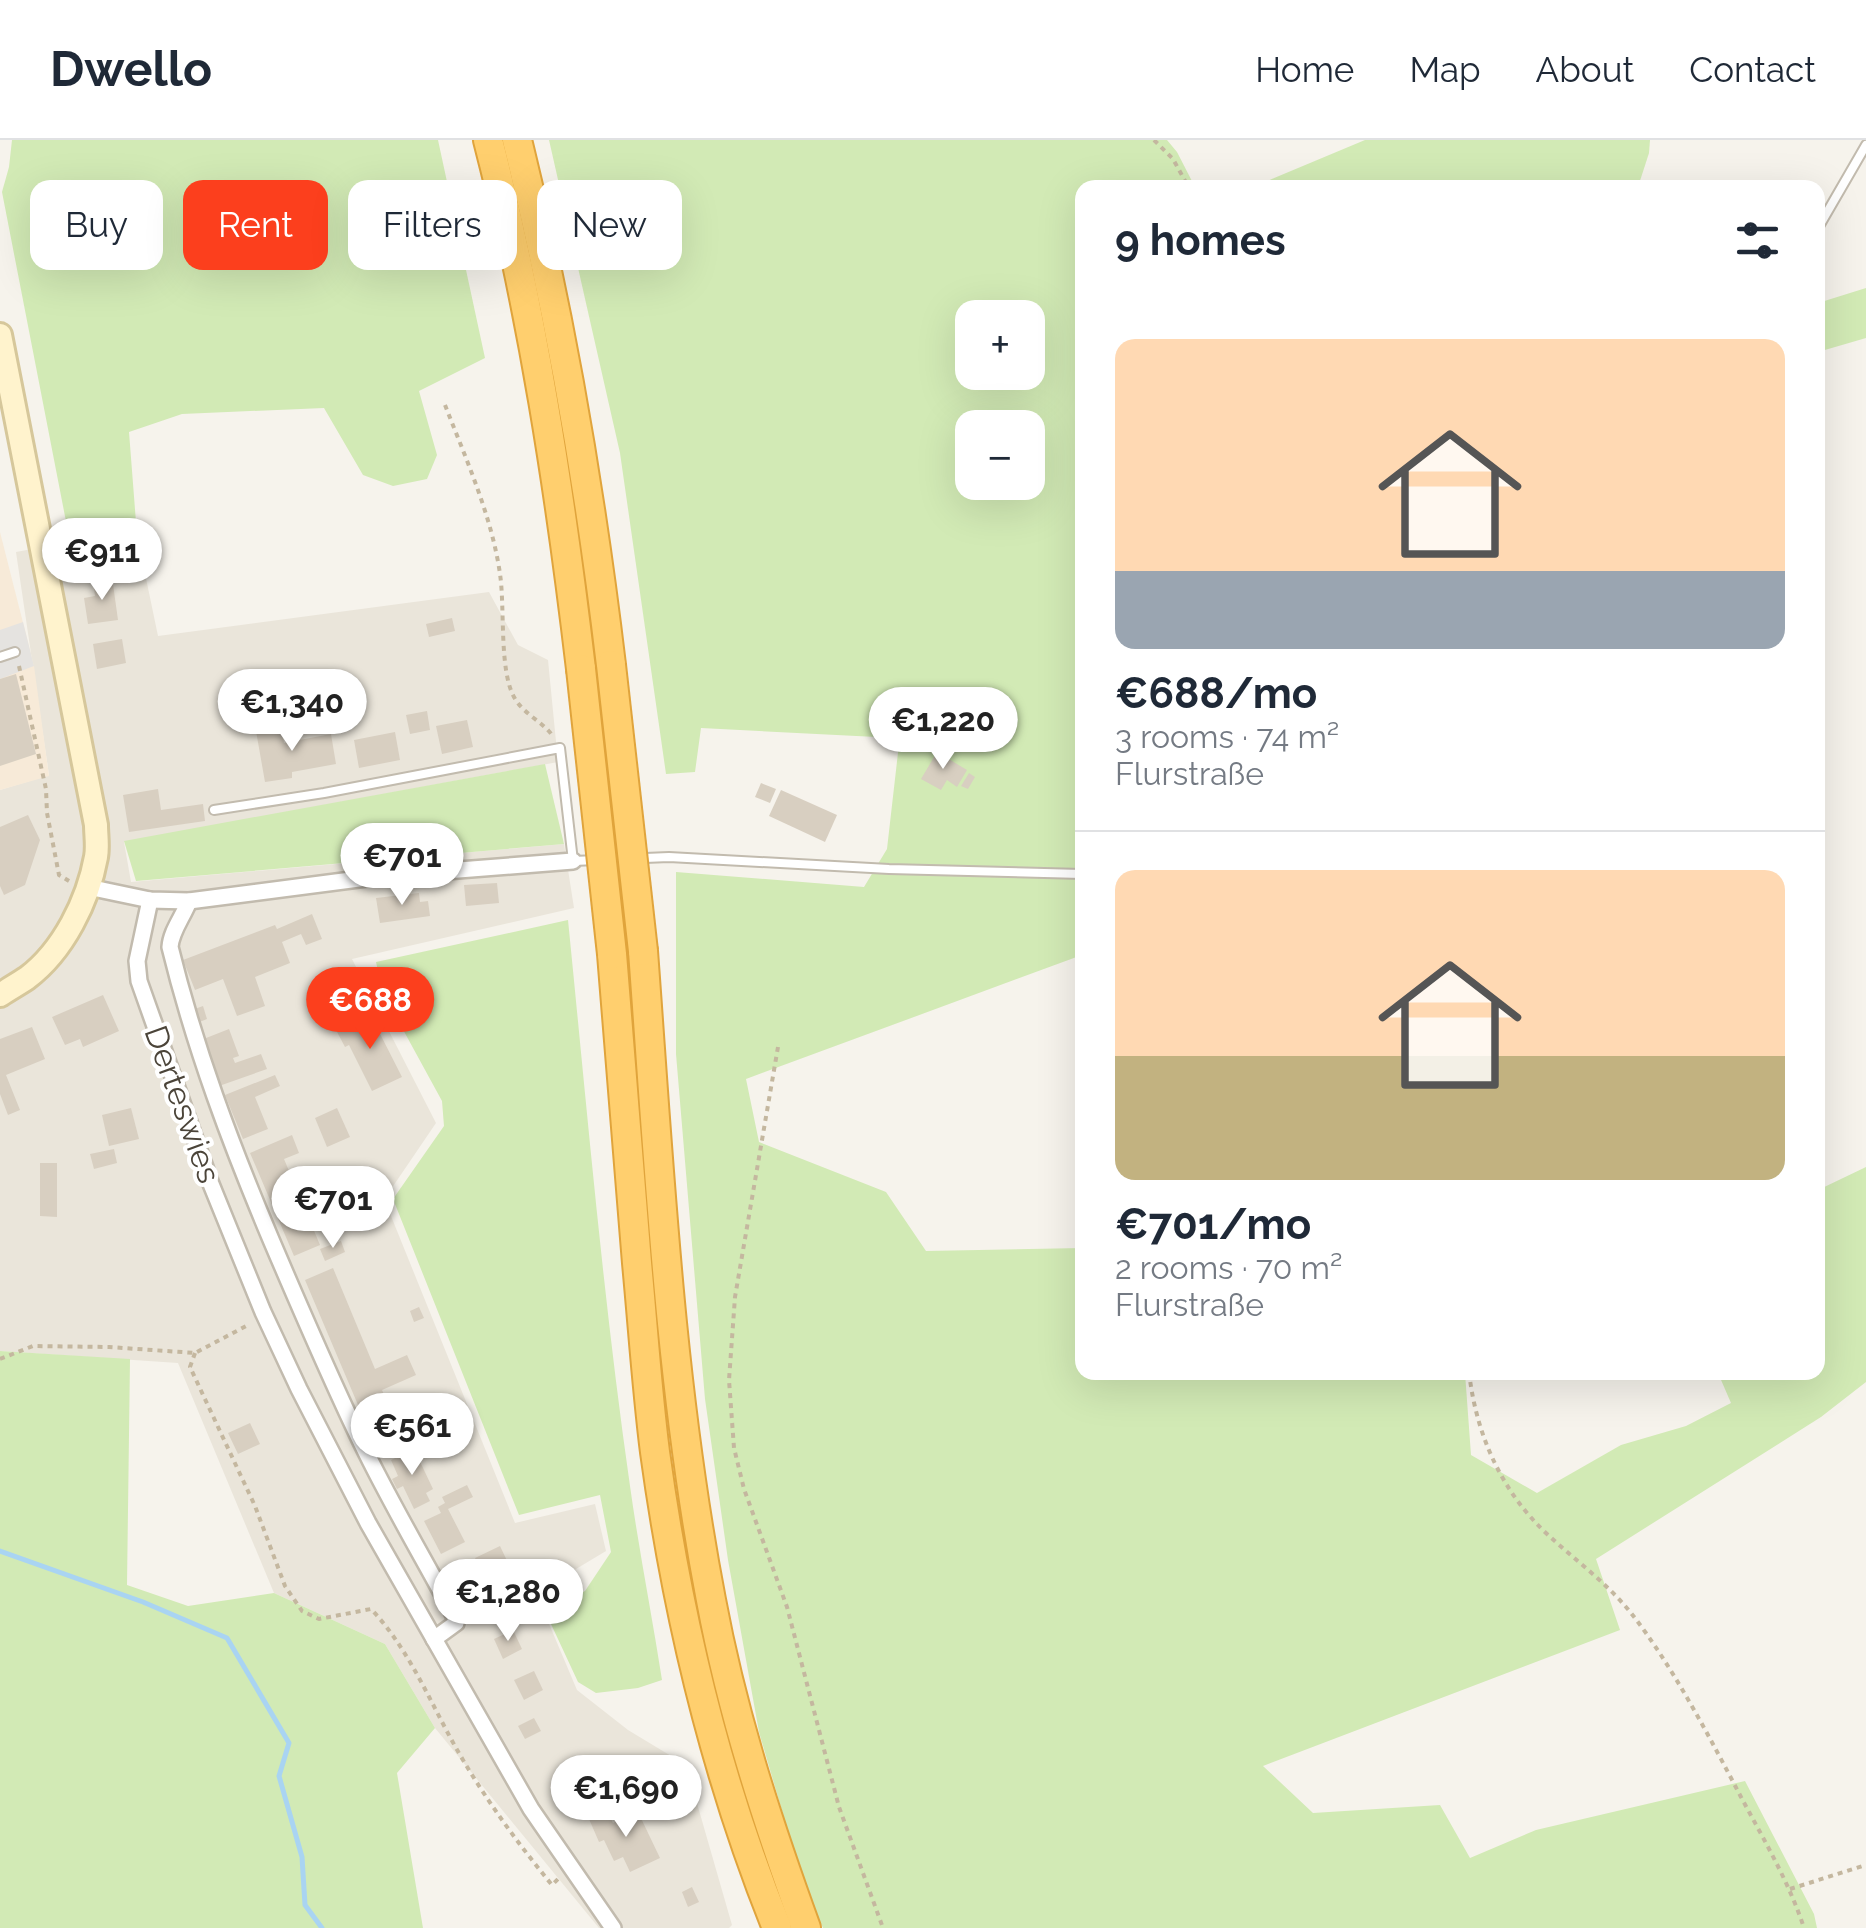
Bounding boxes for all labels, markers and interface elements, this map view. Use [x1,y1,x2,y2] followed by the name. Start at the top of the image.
[50,41,212,97] text: Dwello
[1255,49,1354,90] text: Home
[1409,49,1481,90] text: Map
[1536,49,1634,90] text: About
[1689,49,1816,90] text: Contact
[30,180,163,270] chip: Buy
[183,180,328,270] chip: Rent
[348,180,517,270] chip: Filters
[537,180,682,270] chip: New
[1730,213,1785,268] icon: filters
[1115,216,1286,265] text: 9 homes
[955,300,1045,500] map controls
[955,300,1045,390] button: +
[1360,404,1540,584] icon: home
[955,410,1045,500] button: −
[43,518,161,603] pin: €911
[64,532,140,569] text: €911
[211,669,373,754] pin: €1,340
[1115,669,1317,718] text: €688/mo
[240,683,344,720] text: €1,340
[862,687,1024,772] pin: €1,220
[891,701,995,738] text: €1,220
[1115,718,1339,755] text: 3 rooms · 74 m²
[1115,755,1264,792] text: Flurstraße
[343,823,461,908] pin: €701
[363,837,441,874] text: €701
[1360,935,1540,1115] icon: home
[311,967,429,1052] pin: €688
[328,981,412,1018] text: €688
[137,1020,229,1188] street label: Derteswies
[274,1166,392,1251] pin: €701
[294,1180,372,1217] text: €701
[1115,1200,1311,1249] text: €701/mo
[1115,1249,1342,1286] text: 2 rooms · 70 m²
[1115,1286,1264,1323] text: Flurstraße
[353,1393,471,1478] pin: €561
[373,1407,451,1444] text: €561
[427,1559,589,1644] pin: €1,280
[455,1573,561,1610] text: €1,280
[545,1755,707,1840] pin: €1,690
[573,1769,679,1806] text: €1,690

